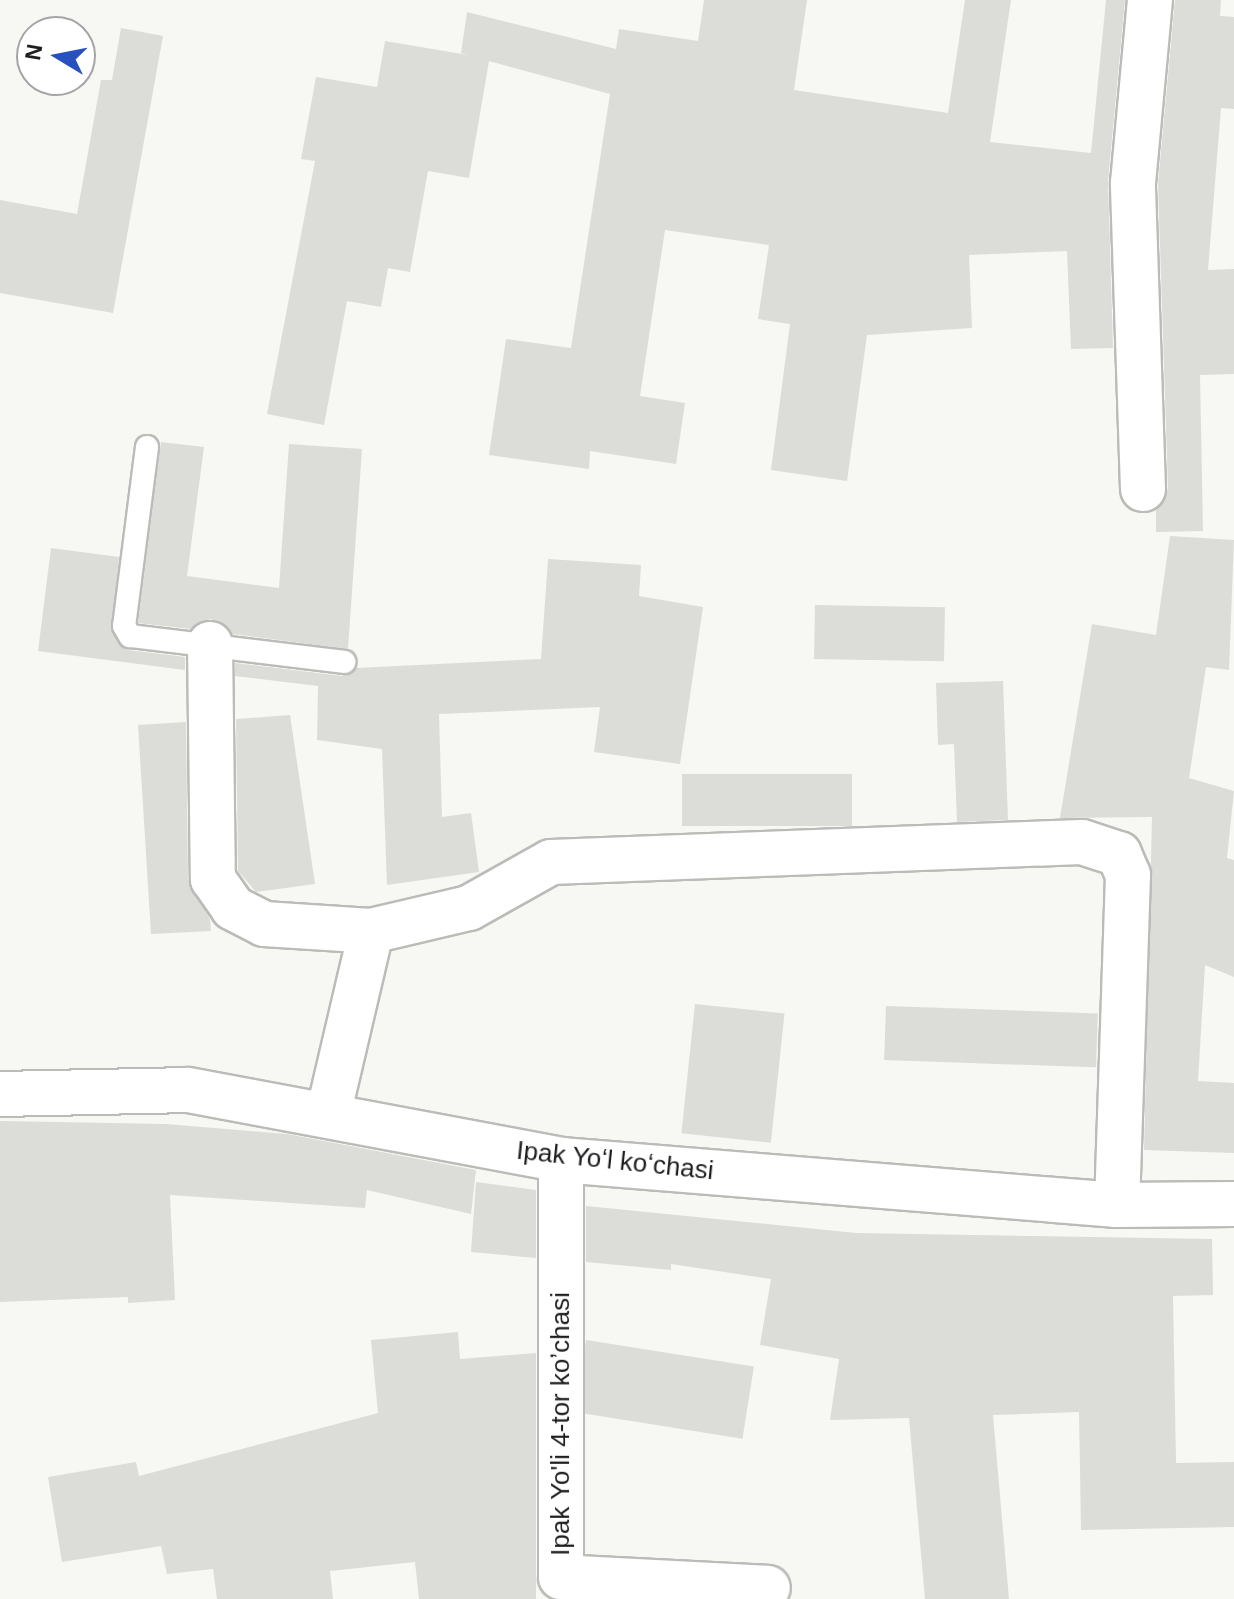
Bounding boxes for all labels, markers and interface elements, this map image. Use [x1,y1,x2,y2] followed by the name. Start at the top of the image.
[16,16,96,96] north arrow
[20,42,48,62] text: N
[515,1135,715,1187] street label: Ipak Yoʻl koʻchasi
[545,1292,577,1556] street label: Ipak Yo'li 4-tor koʼchasi

